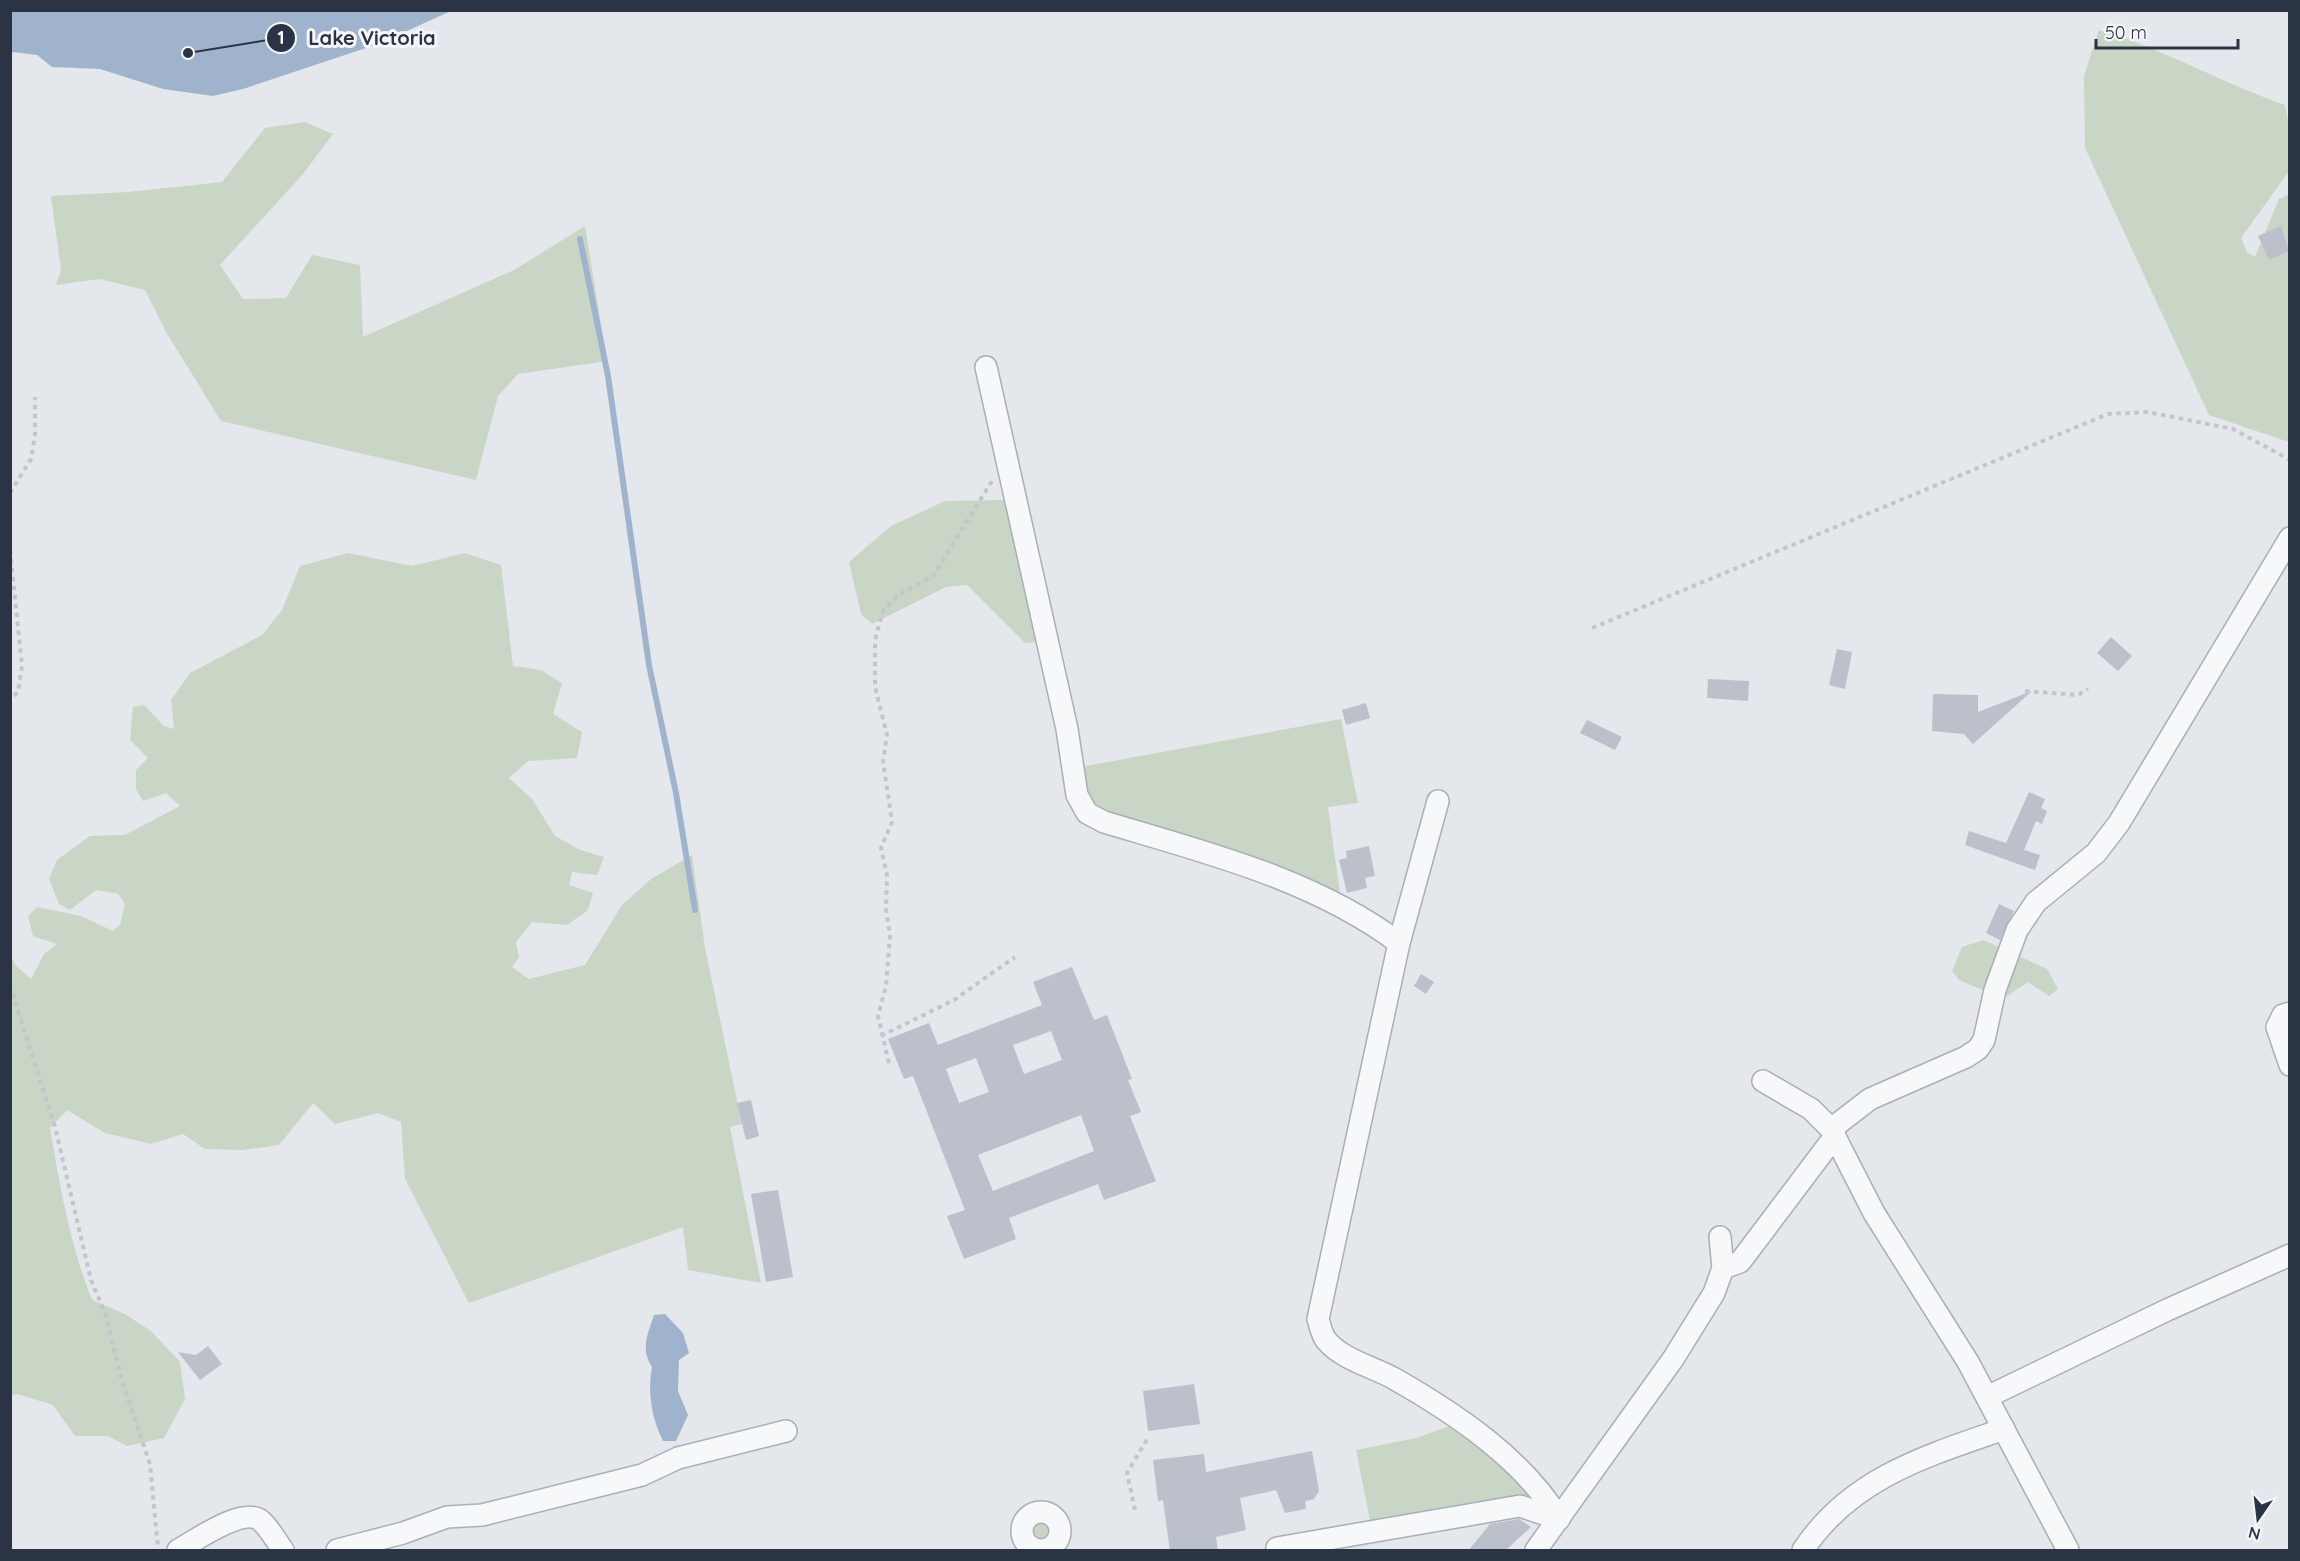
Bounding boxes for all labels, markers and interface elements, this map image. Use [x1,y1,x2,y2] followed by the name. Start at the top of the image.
[2096,12,2238,50] scale bar
[266,19,448,57] callout: Lake Victoria
[2105,21,2147,44] text: 50 m
[308,25,436,50] text: Lake Victoria
[277,26,285,49] text: 1
[2228,1489,2288,1549] north arrow
[2246,1522,2262,1545] text: N

